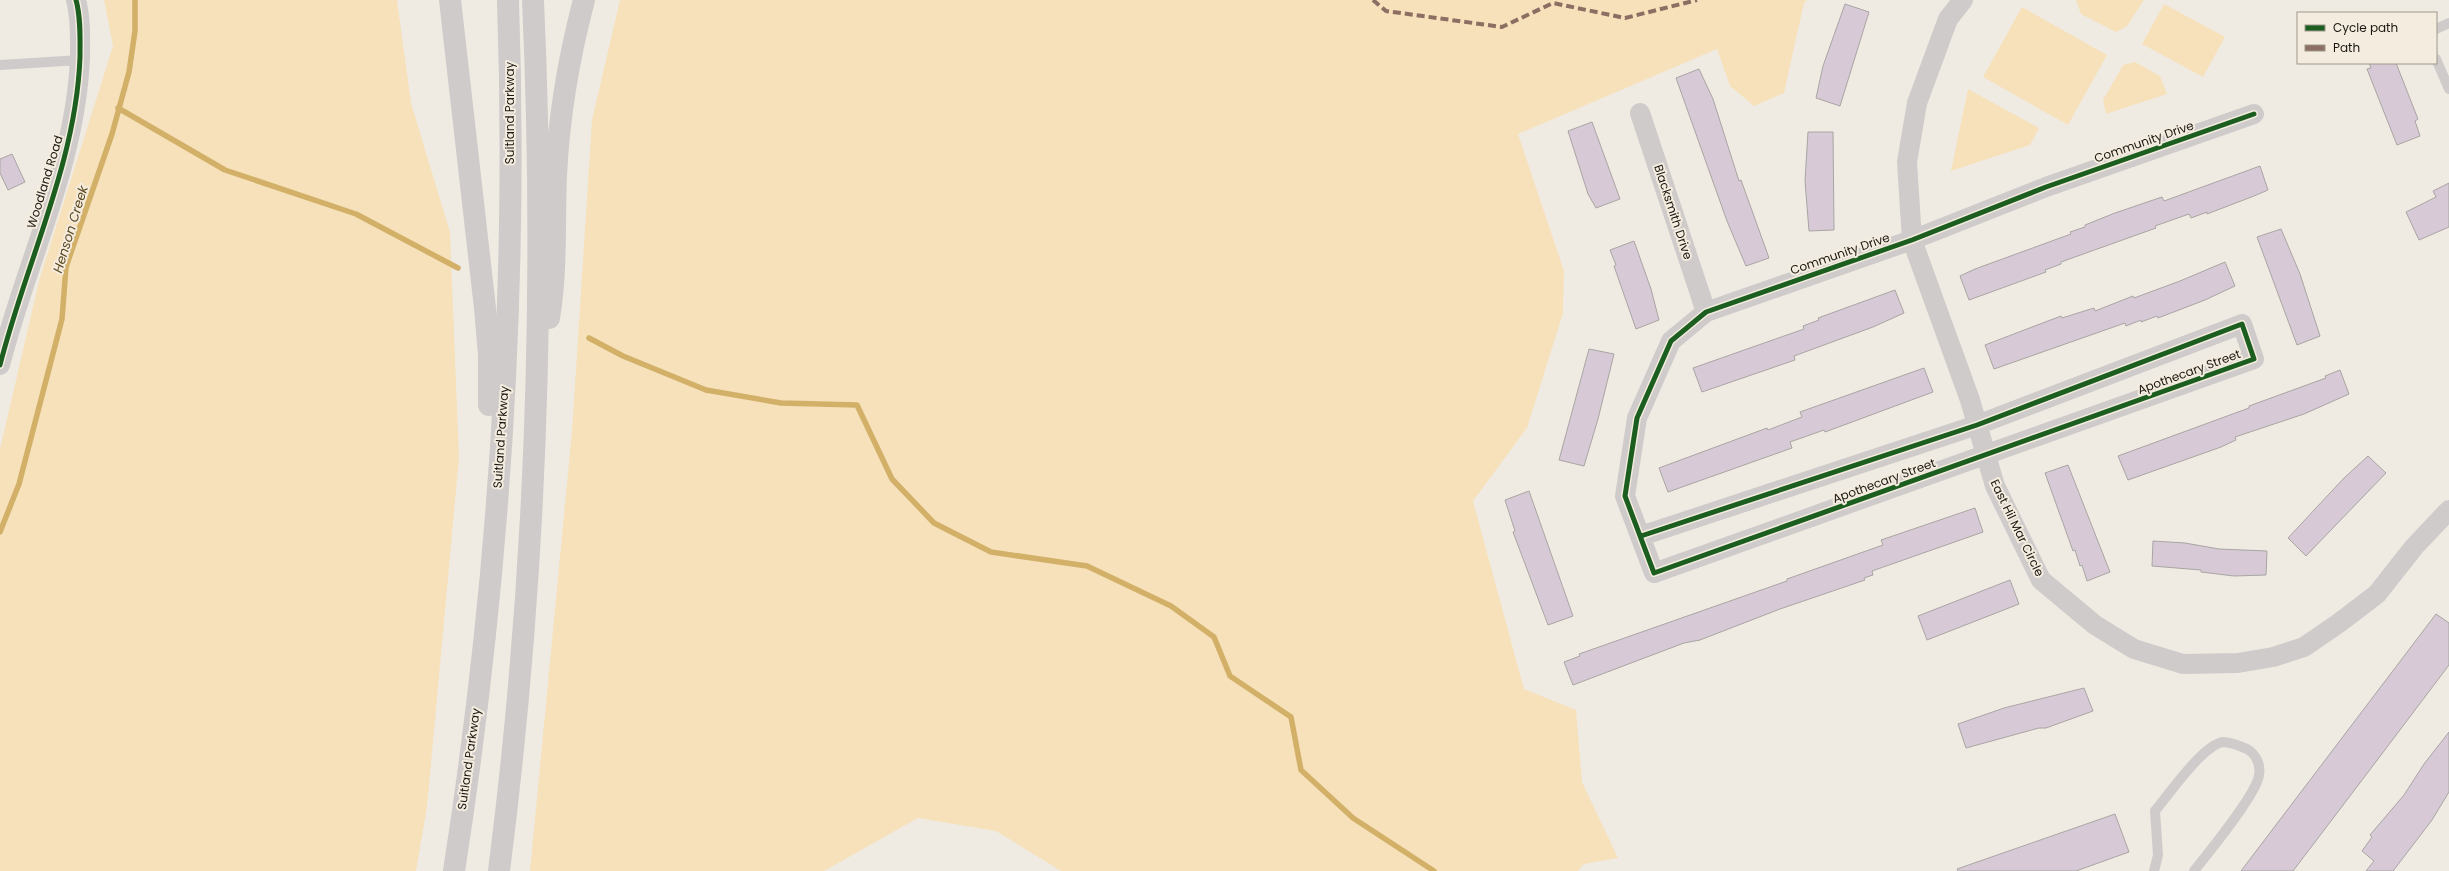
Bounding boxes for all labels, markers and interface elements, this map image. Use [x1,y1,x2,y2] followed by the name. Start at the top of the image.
[2297,12,2437,64] legend
[2333,19,2398,36] text: Cycle path
[2333,39,2360,56] text: Path
[501,61,518,164] street label: Suitland Parkway
[2092,116,2196,167] street label: Community Drive
[22,133,67,230] street label: Woodland Road
[1650,162,1697,261] street label: Blacksmith Drive
[48,182,93,275] water label: Henson Creek
[1788,228,1892,279] street label: Community Drive
[2135,345,2243,398] street label: Apothecary Street
[488,385,513,489] street label: Suitland Parkway
[1830,454,1938,507] street label: Apothecary Street
[1987,476,2048,579] street label: East Hil Mar Circle
[453,707,484,811] street label: Suitland Parkway

